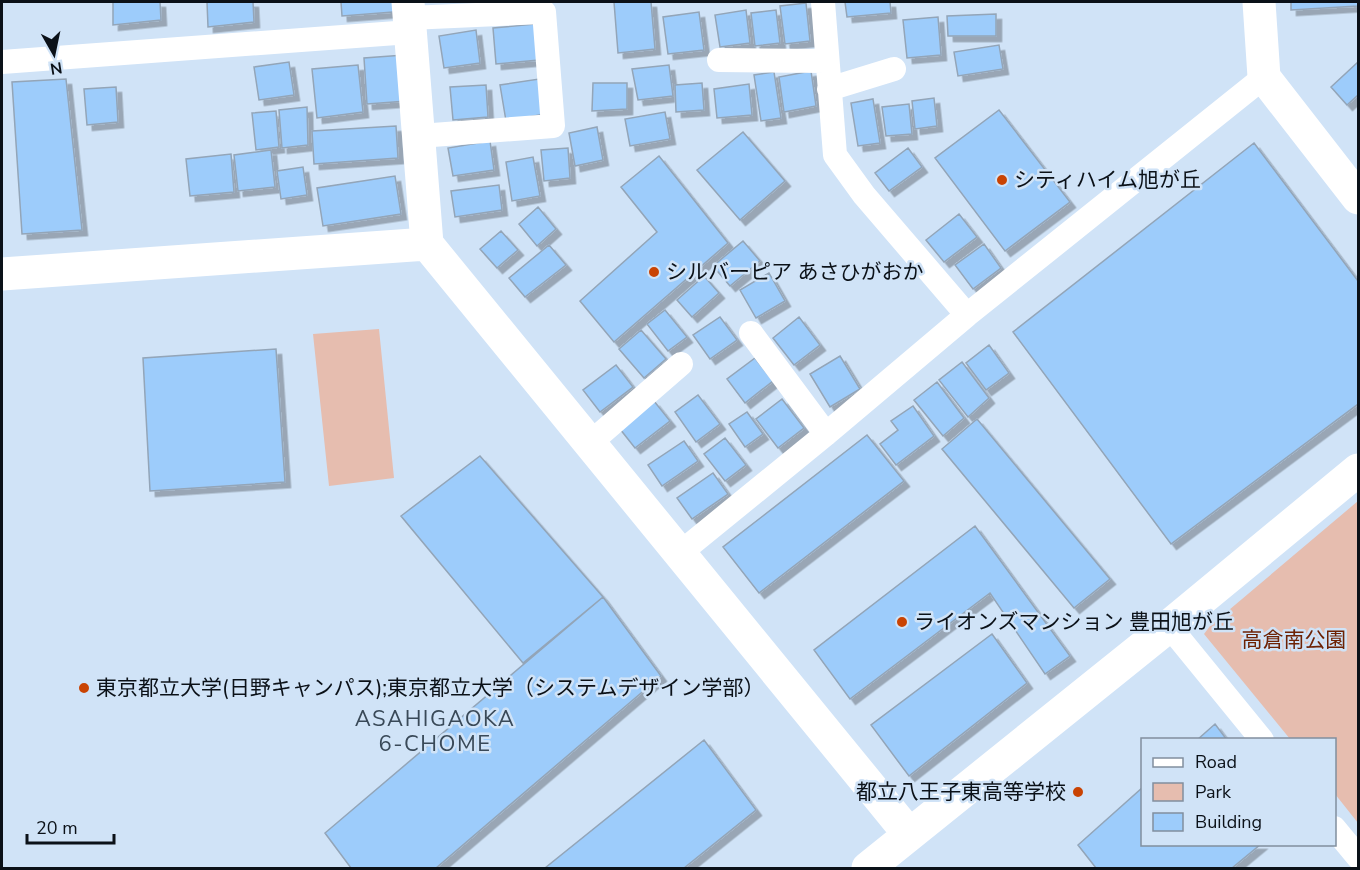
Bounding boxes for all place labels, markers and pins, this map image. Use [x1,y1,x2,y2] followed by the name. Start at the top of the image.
[1014,166,1201,194] place label: シティハイム旭が丘
[995,173,1009,187] marker: シティハイム旭が丘
[666,258,923,286] place label: シルバーピア あさひがおか
[647,265,661,279] marker: シルバーピア あさひがおか
[914,608,1234,636] place label: ライオンズマンション 豊田旭が丘
[895,615,909,629] marker: ライオンズマンション 豊田旭が丘
[96,674,764,702] place label: 東京都立大学(日野キャンパス);東京都立大学（システムデザイン学部）
[77,681,91,695] marker: 東京都立大学(日野キャンパス);東京都立大学（システムデザイン学部）
[856,778,1066,806] place label: 都立八王子東高等学校
[1071,785,1085,799] marker: 都立八王子東高等学校

